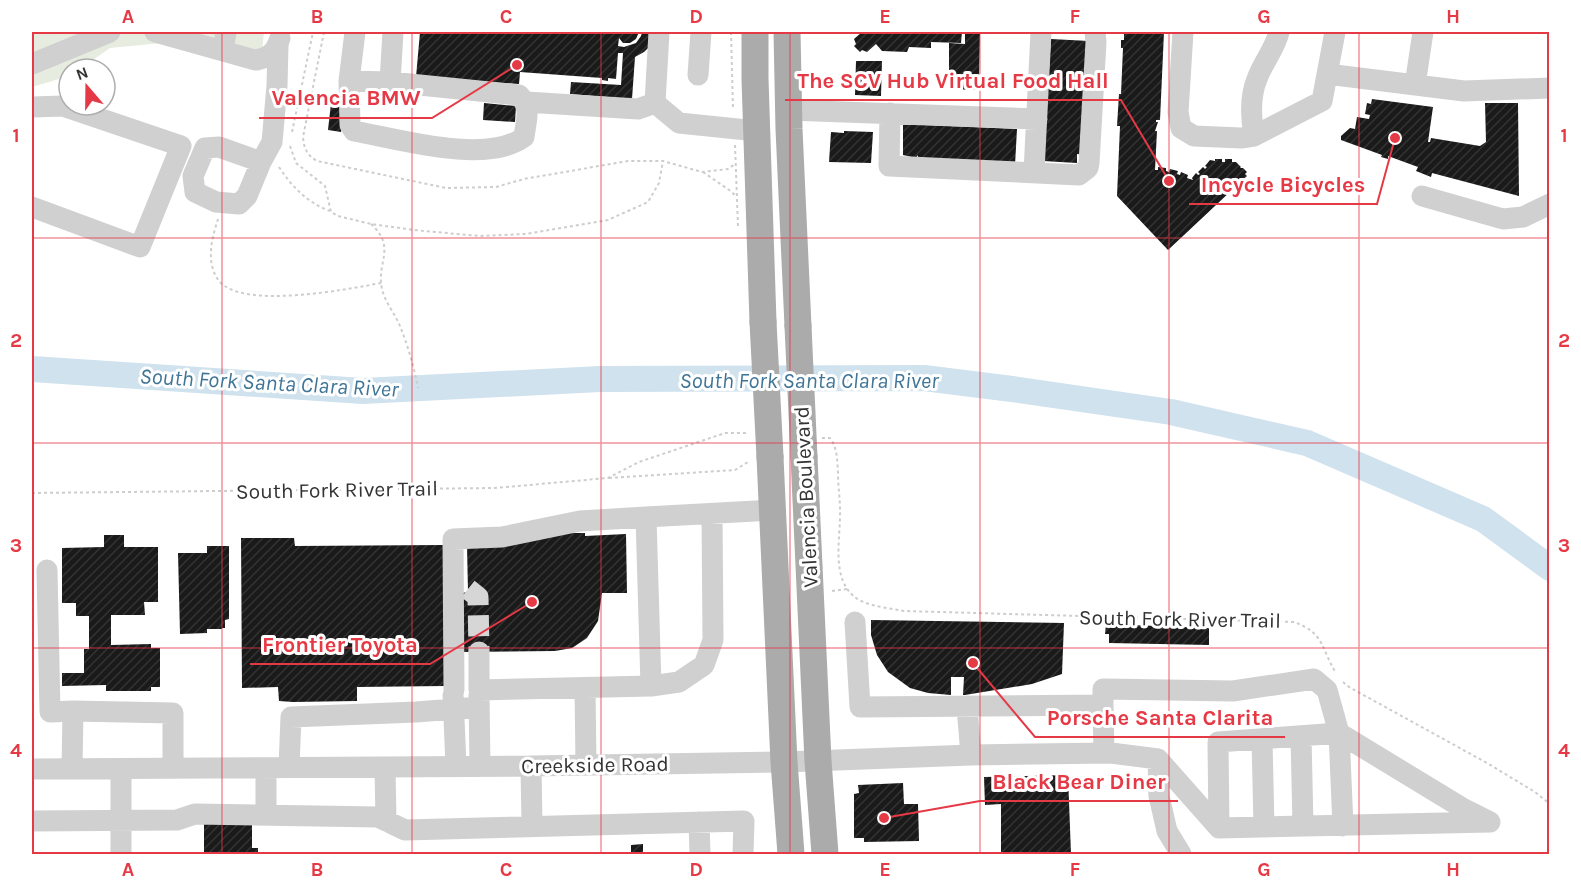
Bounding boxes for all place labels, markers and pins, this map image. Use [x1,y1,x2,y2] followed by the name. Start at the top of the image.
[785,60,1121,100] callout: The SCV Hub Virtual Food Hall
[259,78,432,118] callout: Valencia BMW
[1189,164,1377,204] callout: Incycle Bicycles
[250,624,430,664] callout: Frontier Toyota
[1035,697,1285,737] callout: Porsche Santa Clarita
[980,761,1178,801] callout: Black Bear Diner

